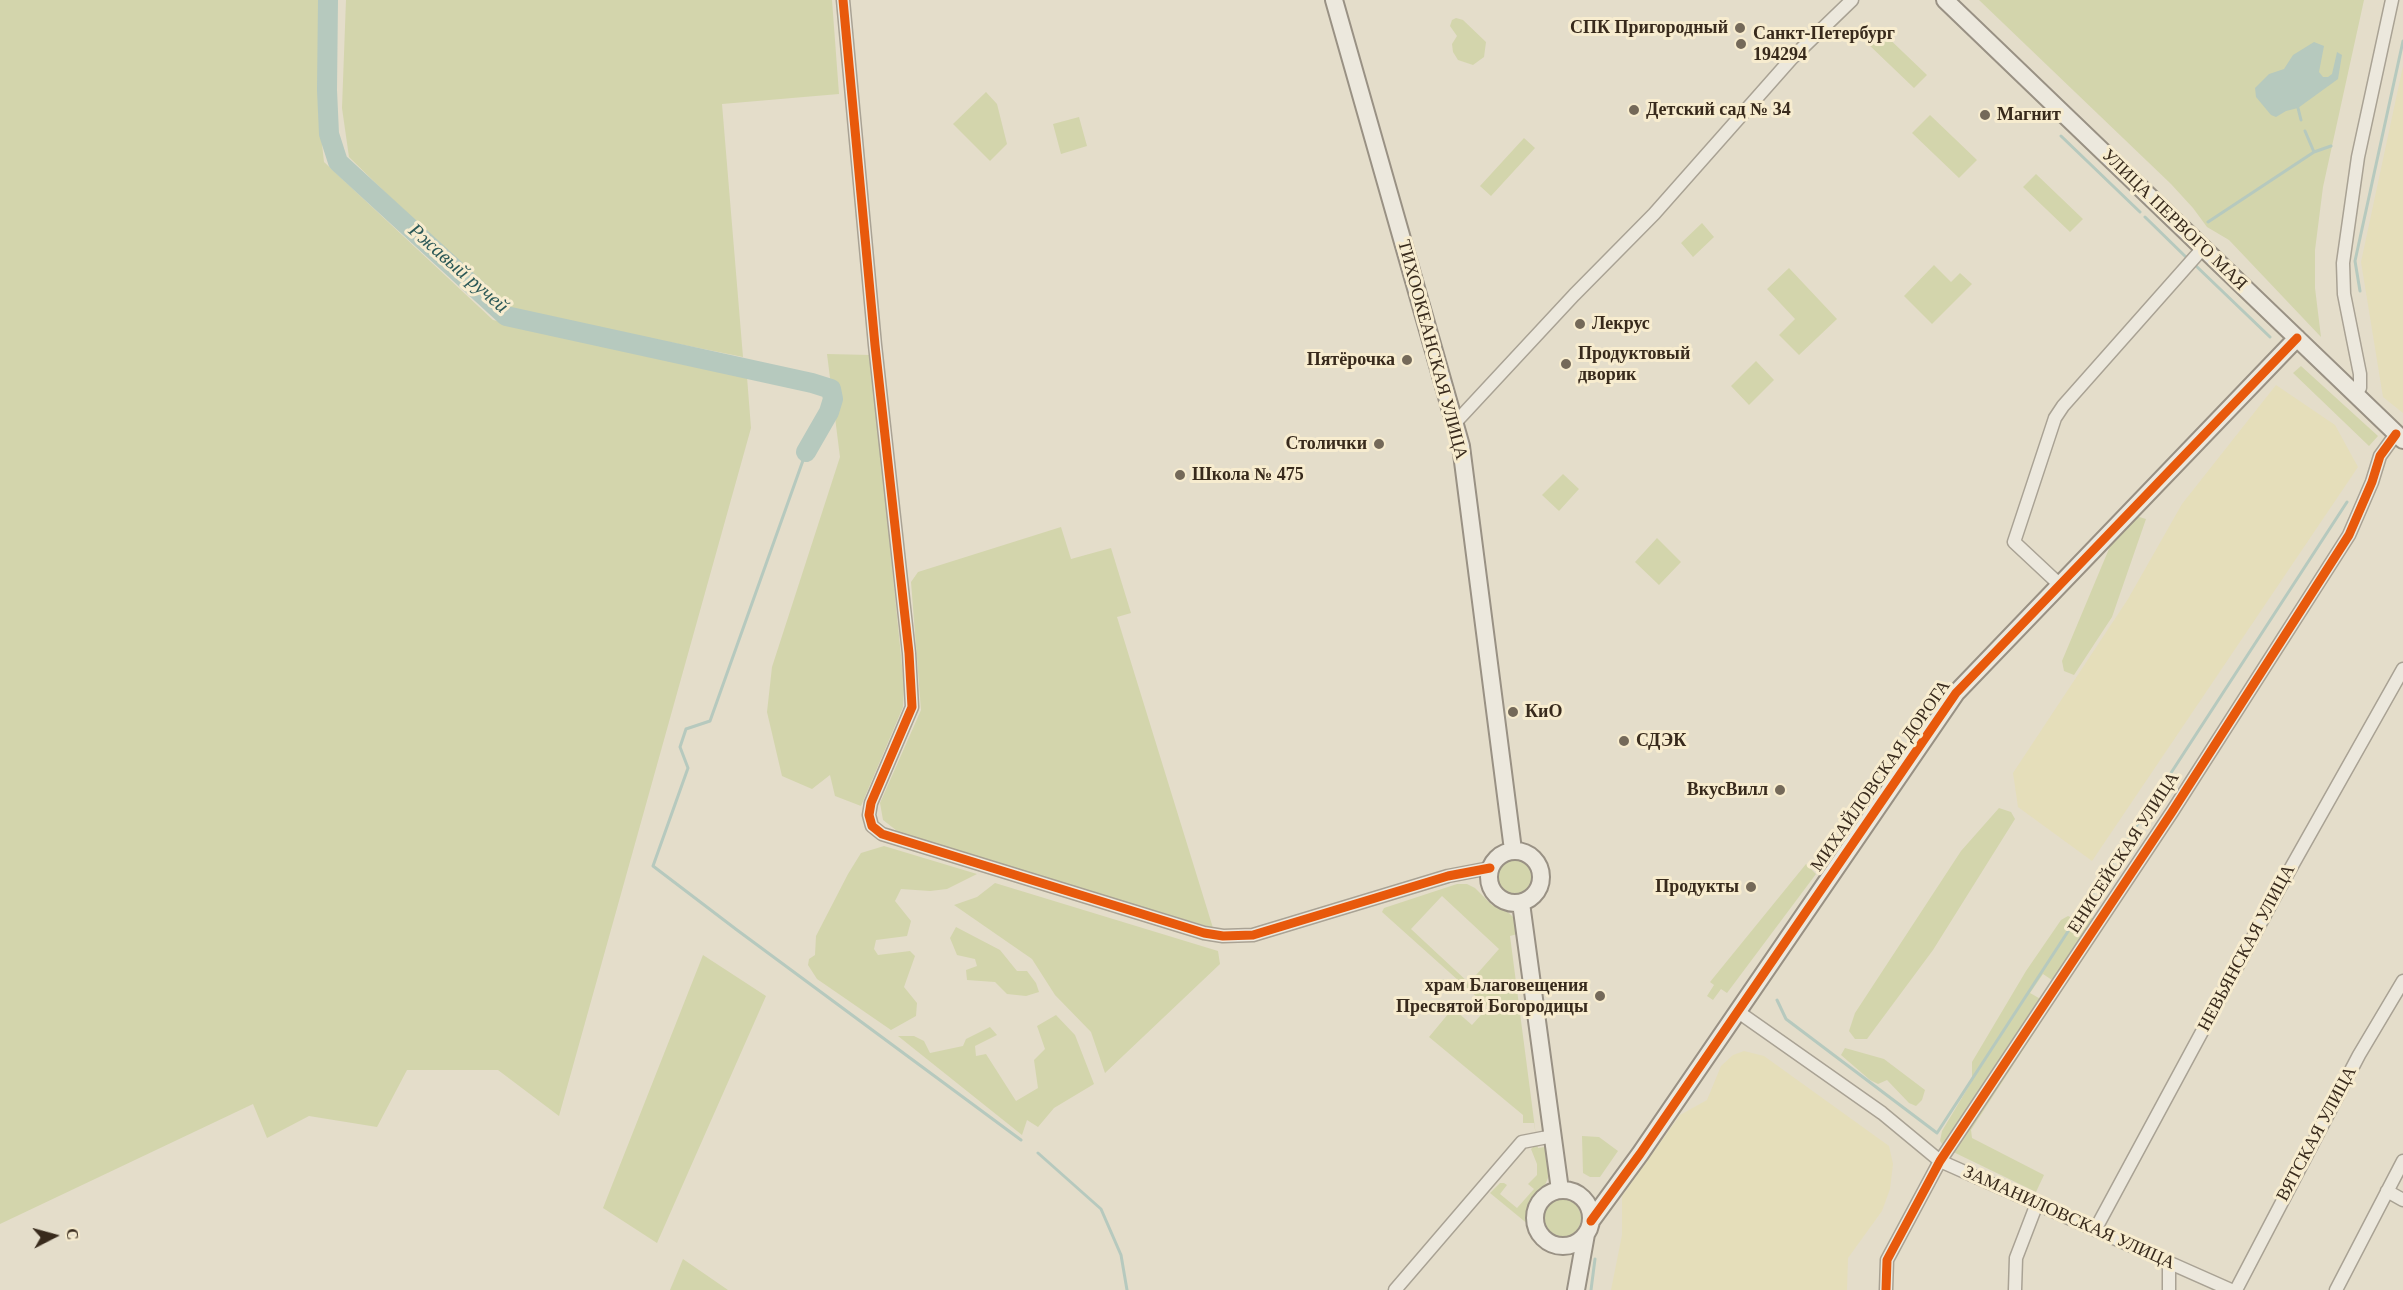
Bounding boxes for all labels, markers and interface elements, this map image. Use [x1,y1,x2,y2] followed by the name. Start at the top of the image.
[1570,17,1728,39] place label: СПК Пригородный
[1733,21,1747,35] marker: СПК Пригородный
[1753,23,1895,66] place label: Санкт-Петербург 194294
[1734,37,1748,51] marker: Санкт-Петербург 194294
[1646,99,1791,121] place label: Детский сад № 34
[1627,103,1641,117] marker: Детский сад № 34
[1997,104,2061,126] place label: Магнит
[1978,108,1992,122] marker: Магнит
[2097,145,2251,295] street label: УЛИЦА ПЕРВОГО МАЯ
[403,219,513,319] water label: Ржавый ручей
[1392,238,1472,462] street label: ТИХООКЕАНСКАЯ УЛИЦА
[1592,313,1650,335] place label: Лекрус
[1573,317,1587,331] marker: Лекрус
[1578,343,1690,386] place label: Продуктовый дворик
[1307,349,1395,371] place label: Пятёрочка
[1400,353,1414,367] marker: Пятёрочка
[1559,357,1573,371] marker: Продуктовый дворик
[1286,433,1367,455] place label: Столички
[1372,437,1386,451] marker: Столички
[1192,464,1304,486] place label: Школа № 475
[1173,468,1187,482] marker: Школа № 475
[1807,676,1955,876] street label: МИХАЙЛОВСКАЯ ДОРОГА
[1525,701,1562,723] place label: КиО
[1506,705,1520,719] marker: КиО
[1636,730,1686,752] place label: СДЭК
[1617,734,1631,748] marker: СДЭК
[2064,768,2184,938] street label: ЕНИСЕЙСКАЯ УЛИЦА
[1687,779,1768,801] place label: ВкусВилл
[1773,783,1787,797] marker: ВкусВилл
[2194,861,2300,1035] street label: НЕВЬЯНСКАЯ УЛИЦА
[1655,876,1739,898] place label: Продукты
[1744,880,1758,894] marker: Продукты
[1396,975,1588,1018] place label: храм Благовещения Пресвятой Богородицы
[1593,989,1607,1003] marker: храм Благовещения Пресвятой Богородицы
[2272,1063,2362,1205] street label: ВЯТСКАЯ УЛИЦА
[1960,1161,2178,1275] street label: ЗАМАНИЛОВСКАЯ УЛИЦА
[24,1206,84,1266] north arrow
[63,1227,81,1241] text: С

